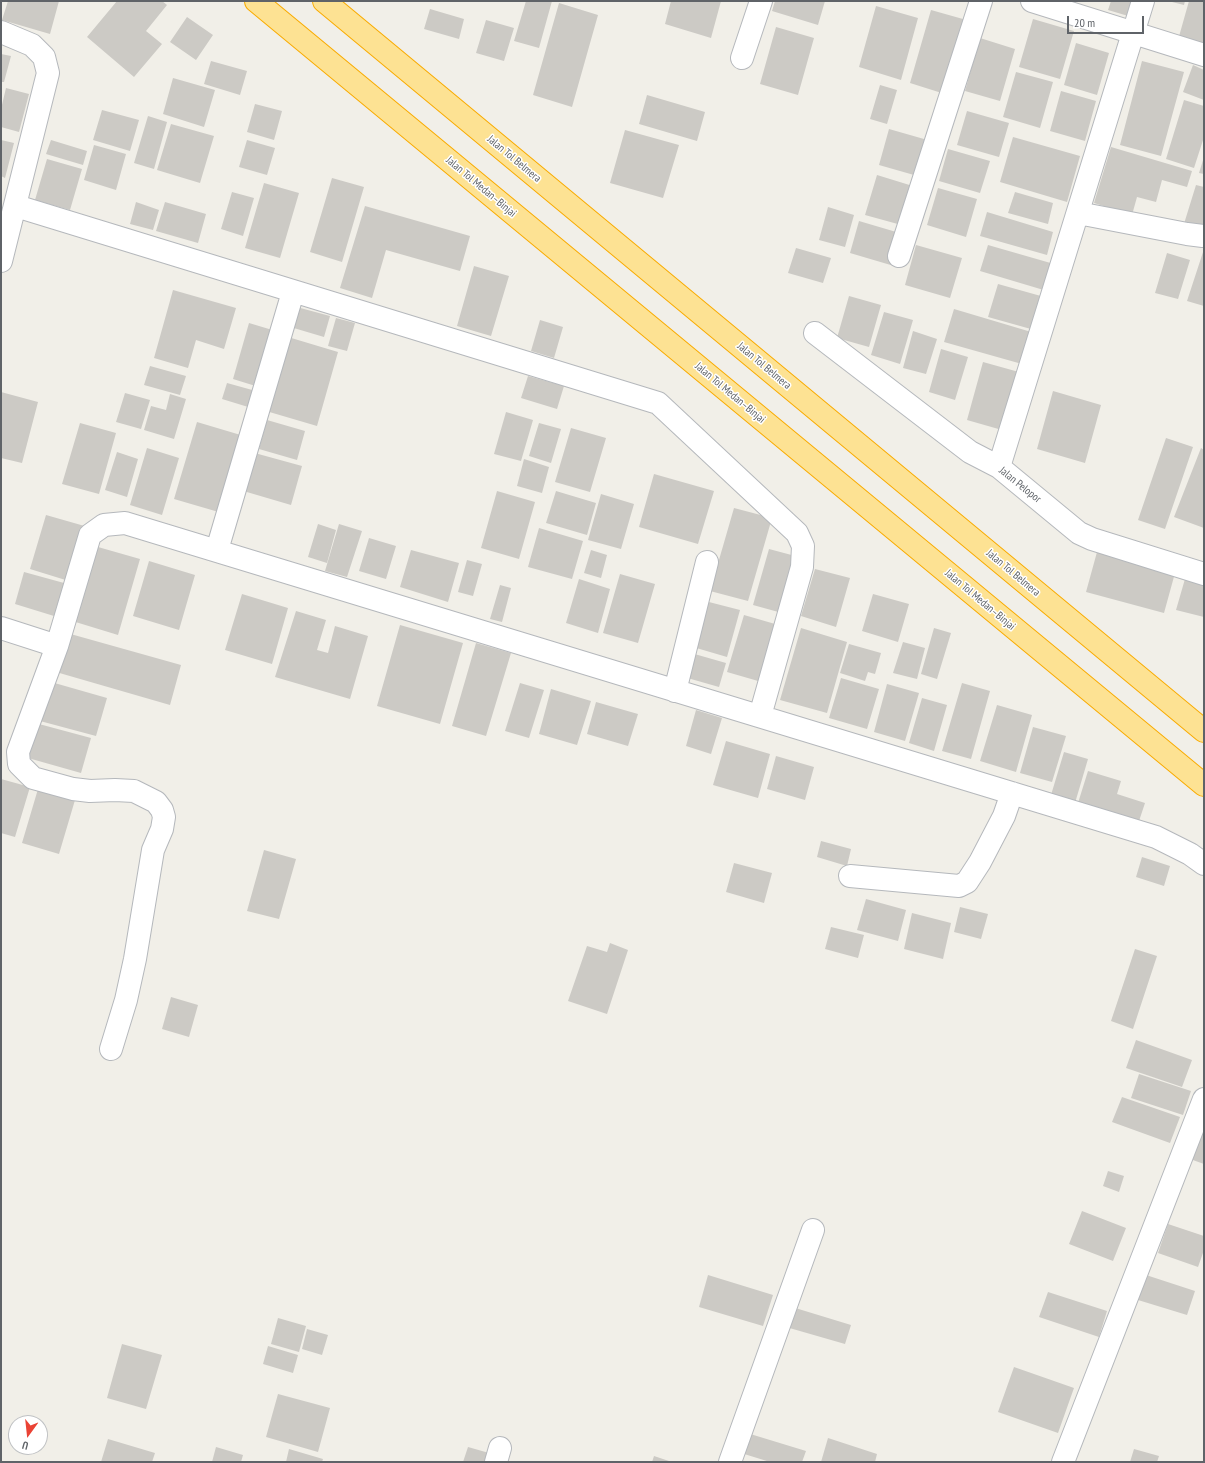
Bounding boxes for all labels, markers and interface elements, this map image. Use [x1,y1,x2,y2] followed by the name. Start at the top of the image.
[1069,8,1146,34] scale bar
[1074,15,1095,30] text: 20 m
[484,133,544,185] street label: Jalan Tol Belmera
[443,154,519,220] street label: Jalan Tol Medan–Binjai
[734,340,794,392] street label: Jalan Tol Belmera
[692,360,768,426] street label: Jalan Tol Medan–Binjai
[996,464,1044,506] street label: Jalan Pelopor
[983,547,1043,599] street label: Jalan Tol Belmera
[942,567,1018,633] street label: Jalan Tol Medan–Binjai
[8,1415,48,1455] north arrow
[21,1438,30,1453] text: U

